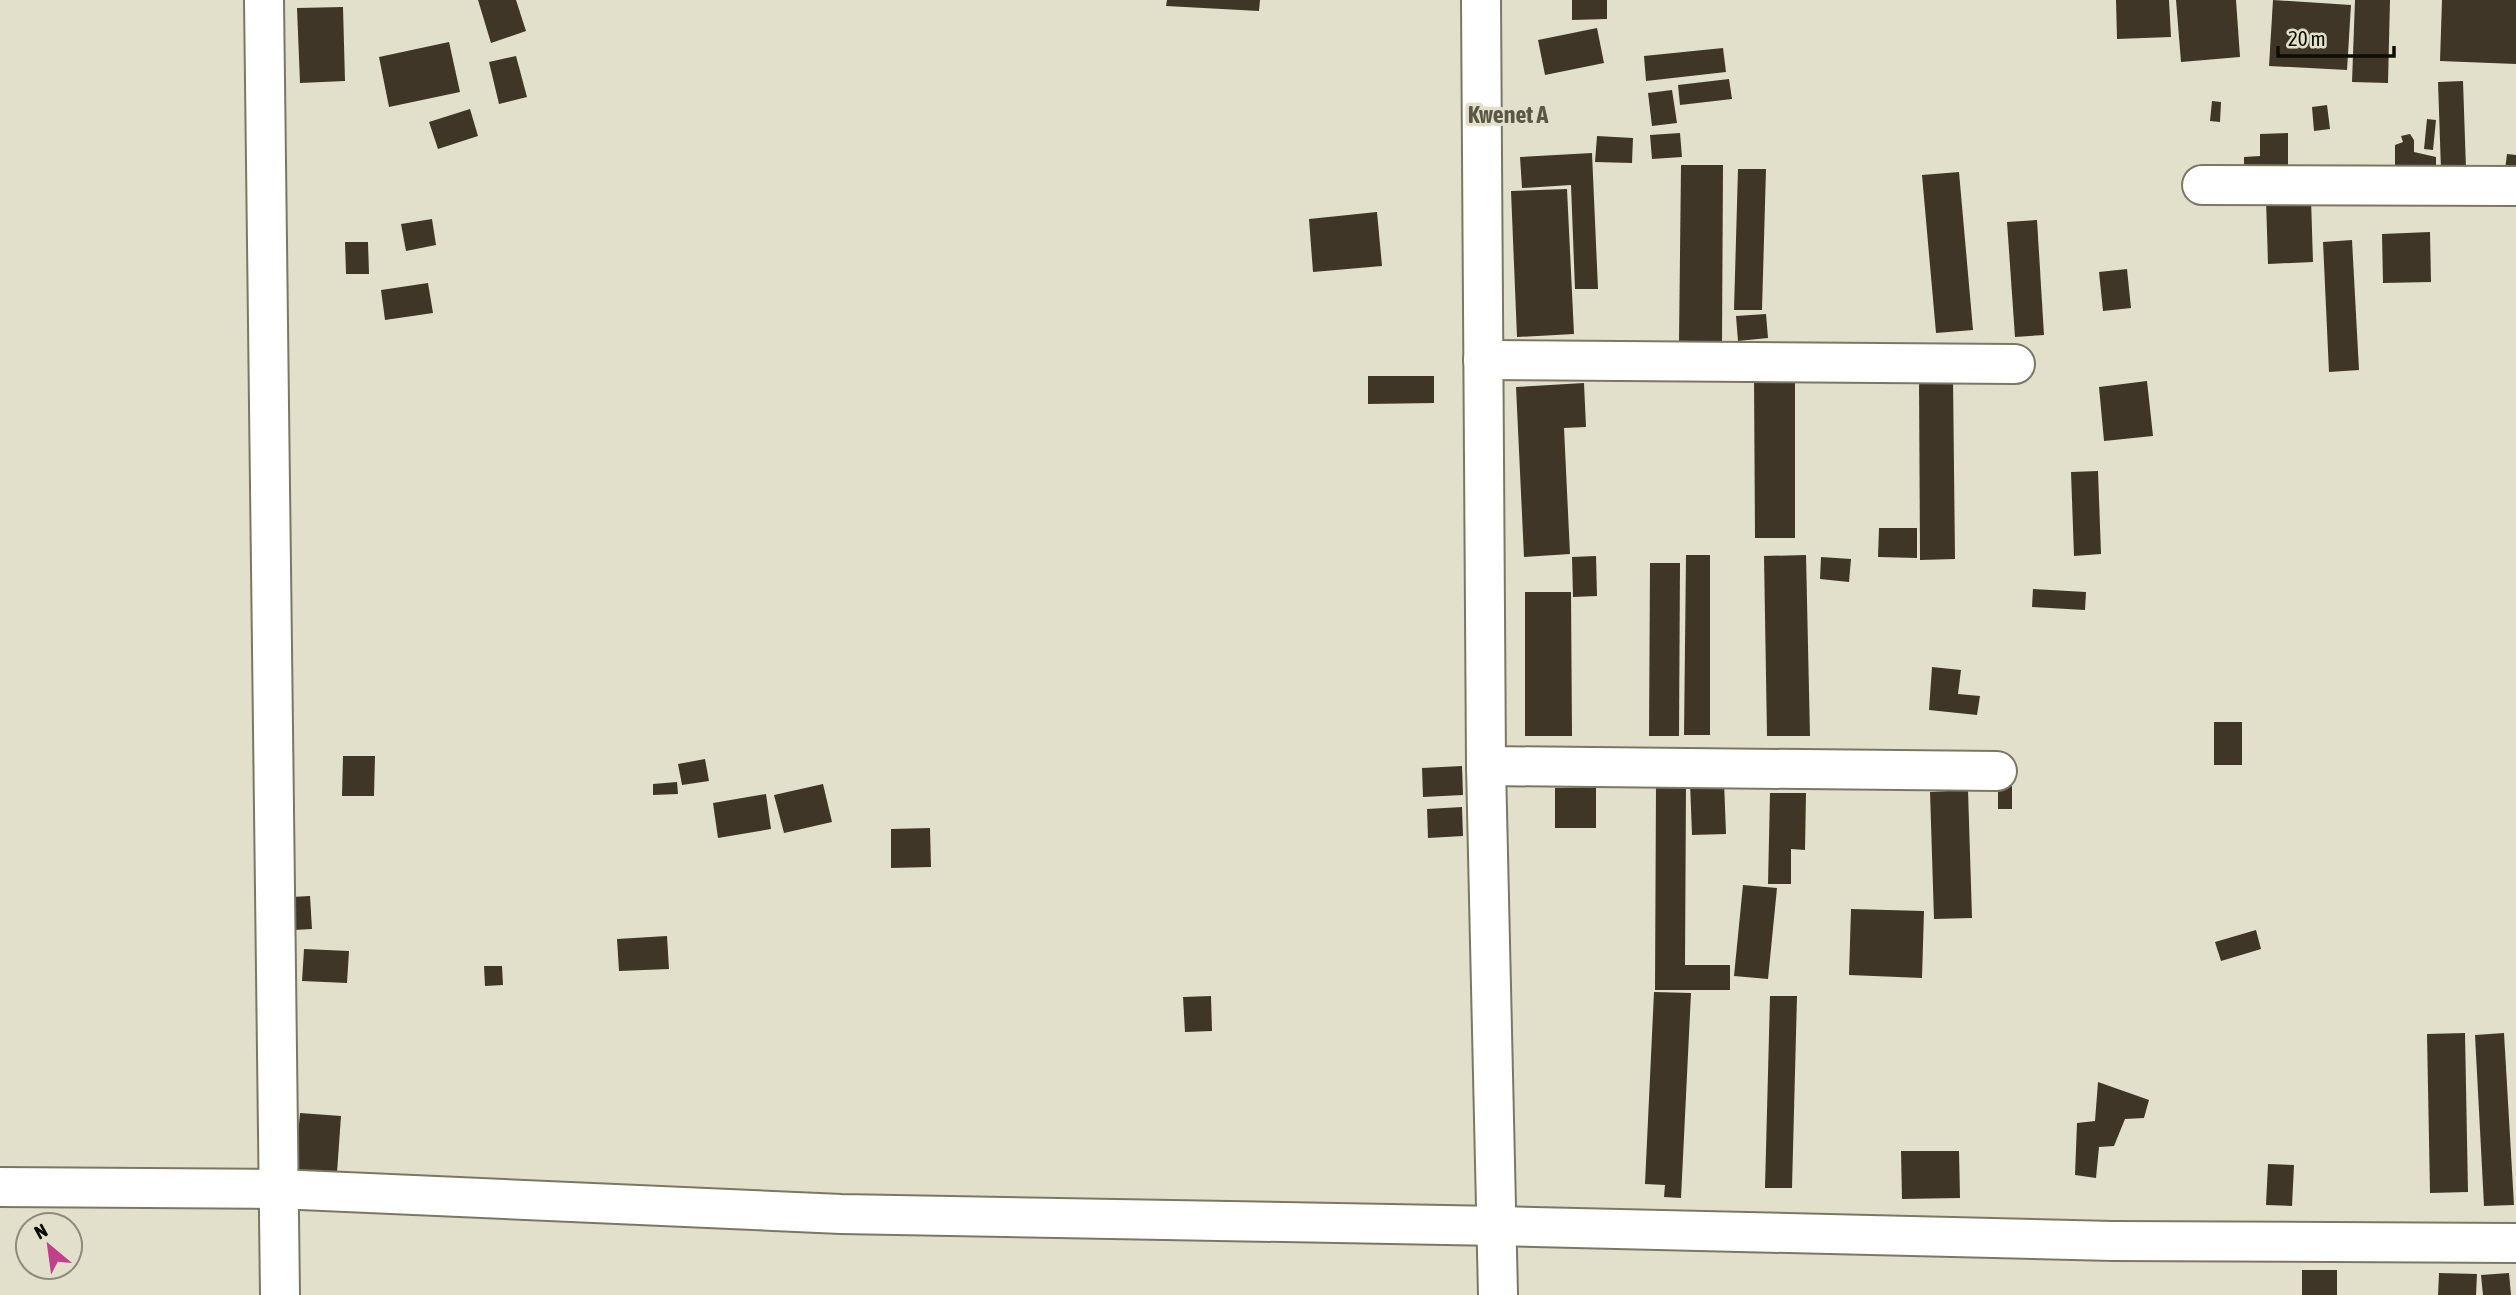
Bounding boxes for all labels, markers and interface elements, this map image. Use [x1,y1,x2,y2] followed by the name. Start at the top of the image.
[2278,14,2394,58] scale bar
[2288,26,2326,50] text: 20 m
[1468,101,1548,128] district label: Kwenet A
[14,1211,84,1281] north arrow
[31,1219,51,1243] text: N

